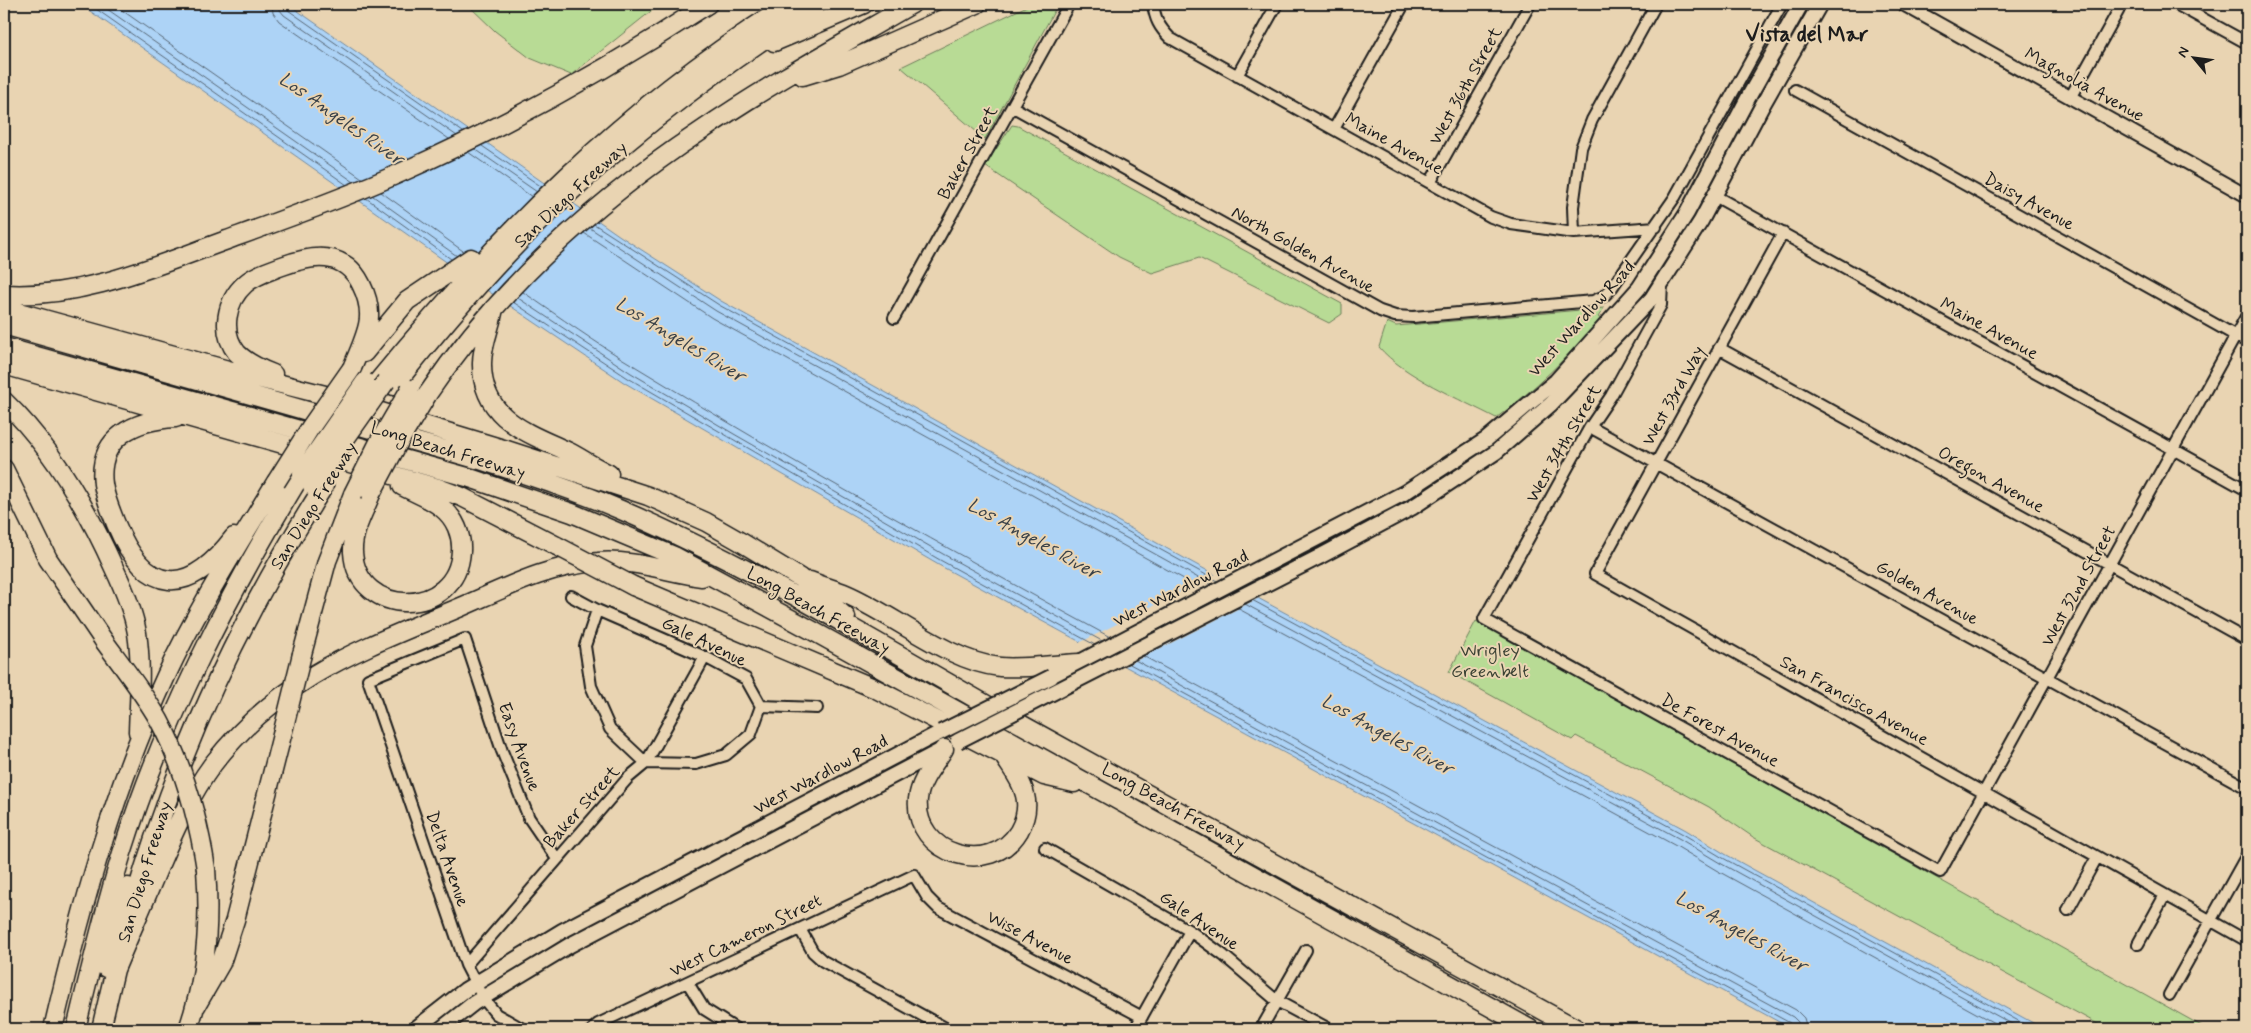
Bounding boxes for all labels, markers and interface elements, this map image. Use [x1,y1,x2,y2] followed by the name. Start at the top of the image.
[1746,21,1869,49] district label: Vista del Mar
[1424,22,1509,149] street label: West 36th Street
[2168,32,2218,82] north arrow
[2019,42,2148,130] street label: Magnolia Avenue
[2173,44,2194,61] text: N
[274,67,411,173] water label: Los Angeles River
[932,101,1004,204] street label: Baker Street
[1340,107,1448,181] street label: Maine Avenue
[509,136,633,254] street label: San Diego Freeway
[1979,167,2079,237] street label: Daisy Avenue
[1227,201,1379,299] street label: North Golden Avenue
[1523,256,1641,382] street label: West Wardlow Road
[611,292,752,390] water label: Los Angeles River
[1935,292,2043,366] street label: Maine Avenue
[1637,342,1711,450] street label: West 33rd Way
[1521,380,1608,507] street label: West 34th Street
[367,416,528,487] street label: Long Beach Freeway
[265,438,363,574] street label: San Diego Freeway
[1932,441,2049,521] street label: Oregon Avenue
[963,493,1106,587] water label: Los Angeles River
[2036,521,2122,651] street label: West 32nd Street
[1109,544,1253,634] street label: West Wardlow Road
[1871,555,1983,631] street label: Golden Avenue
[742,562,894,661] street label: Long Beach Freeway
[658,611,750,673] street label: Gale Avenue
[1451,639,1529,684] park label: Wrigley Greenbelt
[1775,650,1933,752] street label: San Francisco Avenue
[1656,688,1784,774] street label: De Forest Avenue
[1317,689,1460,783] water label: Los Angeles River
[492,699,546,795] street label: Easy Avenue
[750,729,892,821] street label: West Wardlow Road
[1097,758,1249,857] street label: Long Beach Freeway
[538,760,626,854] street label: Baker Street
[112,798,178,946] street label: San Diego Freeway
[419,808,475,910] street label: Delta Avenue
[1154,885,1244,957] street label: Gale Avenue
[1671,886,1814,980] water label: Los Angeles River
[666,889,826,983] street label: West Cameron Street
[983,905,1077,971] street label: Wise Avenue

